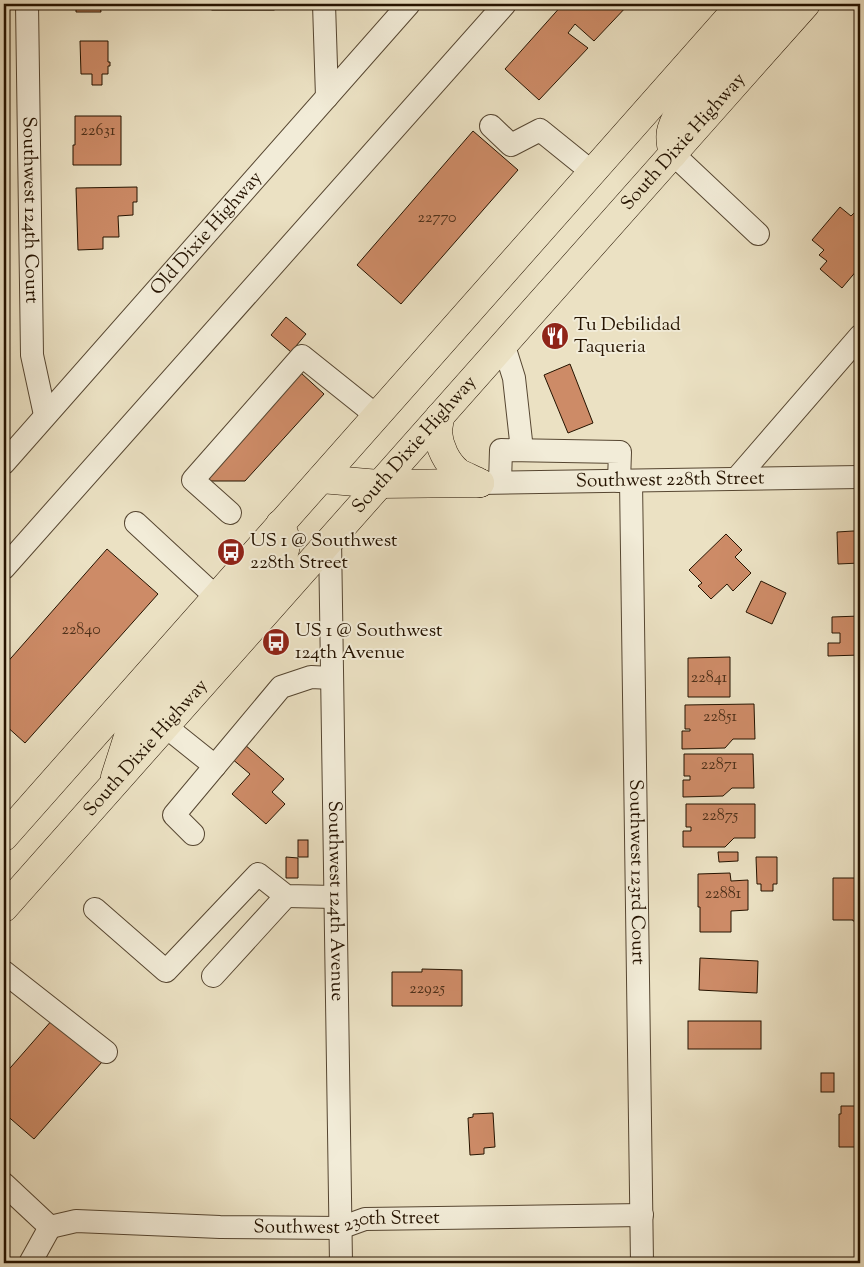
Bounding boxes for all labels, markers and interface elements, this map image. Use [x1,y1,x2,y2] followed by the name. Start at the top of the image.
[615,67,752,217] street label: South Dixie Highway
[15,116,45,304] street label: Southwest 124th Court
[81,120,116,143] house number: 22631
[144,165,269,302] street label: Old Dixie Highway
[417,207,457,230] house number: 22770
[574,312,681,361] place label: Tu Debilidad Taqueria
[540,321,570,351] restaurant icon: Tu Debilidad Taqueria
[346,369,484,520] street label: South Dixie Highway
[575,465,765,495] street label: Southwest 228th Street
[250,528,398,577] place label: US 1 @ Southwest 228th Street
[216,537,246,567] bus stop icon: US 1 @ Southwest 228th Street
[295,618,443,667] place label: US 1 @ Southwest 124th Avenue
[61,619,101,642] house number: 22840
[261,627,291,657] bus stop icon: US 1 @ Southwest 124th Avenue
[691,667,728,690] house number: 22841
[77,673,215,823] street label: South Dixie Highway
[703,706,738,729] house number: 22851
[701,754,738,777] house number: 22871
[622,779,651,965] street label: Southwest 123rd Court
[320,800,351,1002] street label: Southwest 124th Avenue
[702,805,739,828] house number: 22875
[705,883,742,906] house number: 22881
[409,978,445,1001] house number: 22925
[253,1204,440,1242] street label: Southwest 230th Street

